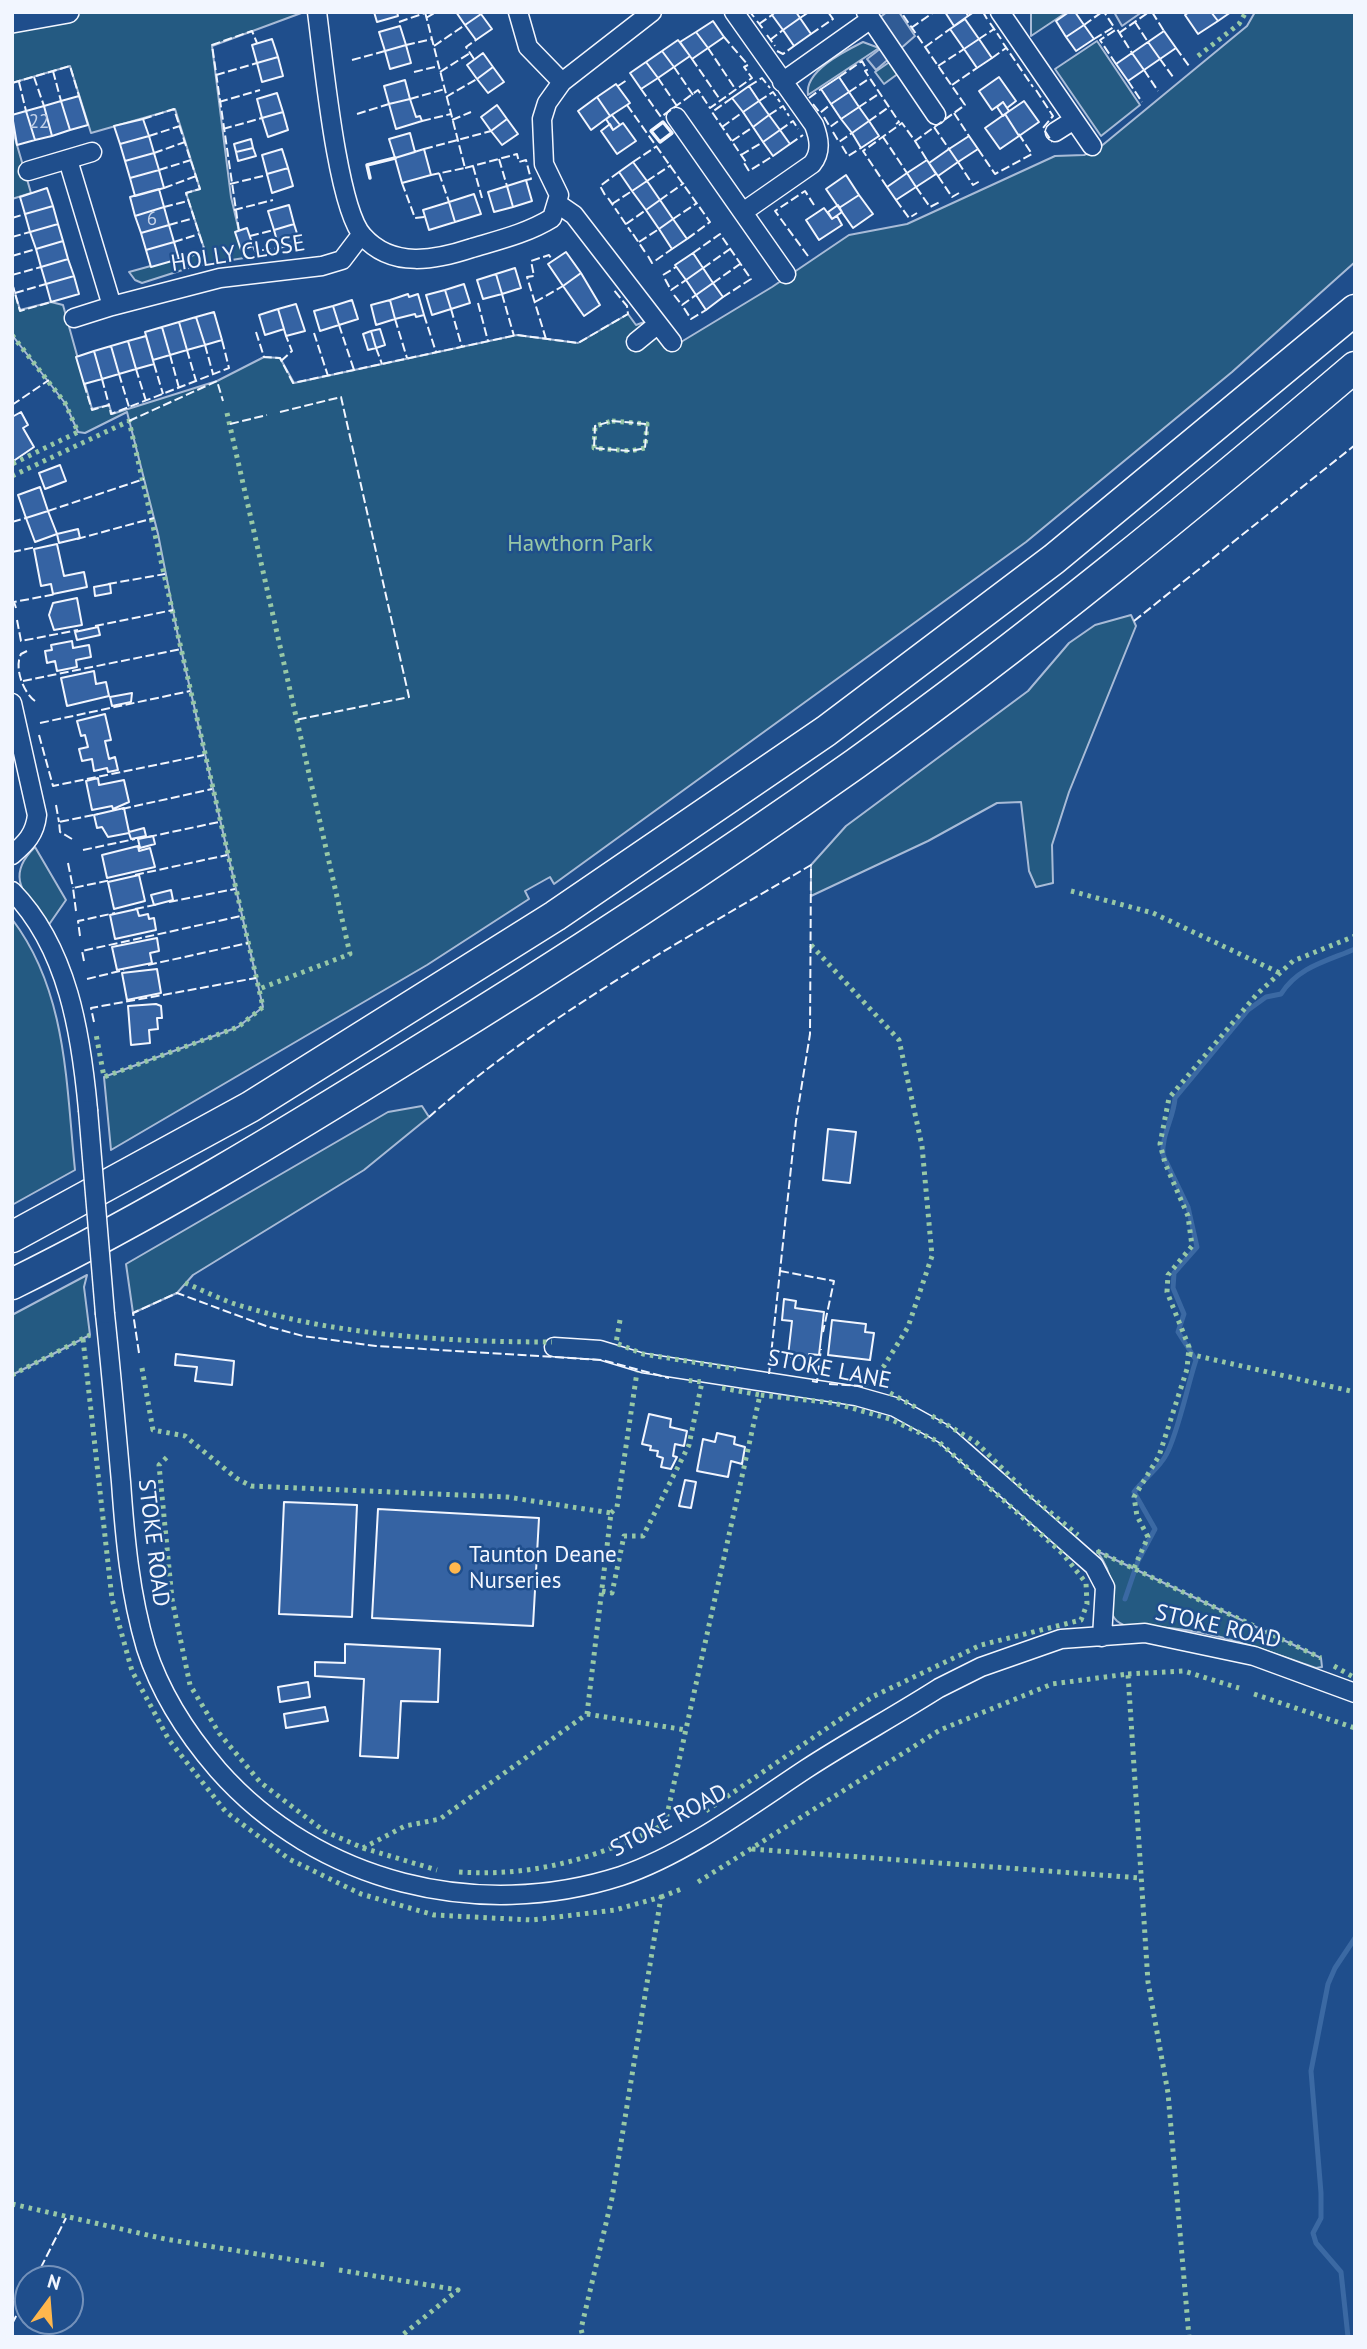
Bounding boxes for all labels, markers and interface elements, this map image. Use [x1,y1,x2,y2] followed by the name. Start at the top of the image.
[29,112,49,134] house number: 22
[147,209,157,231] house number: 6
[169,230,307,278] street label: HOLLY CLOSE
[507,530,653,558] park label: Hawthorn Park
[765,1344,893,1396] street label: STOKE LANE
[131,1478,175,1608] street label: STOKE ROAD
[469,1541,617,1595] place label: Taunton Deane Nurseries
[447,1560,463,1576] marker: Taunton Deane Nurseries
[1152,1599,1284,1655] street label: STOKE ROAD
[606,1779,732,1863] street label: STOKE ROAD
[14,2265,84,2335] north arrow
[45,2268,64,2295] text: N

